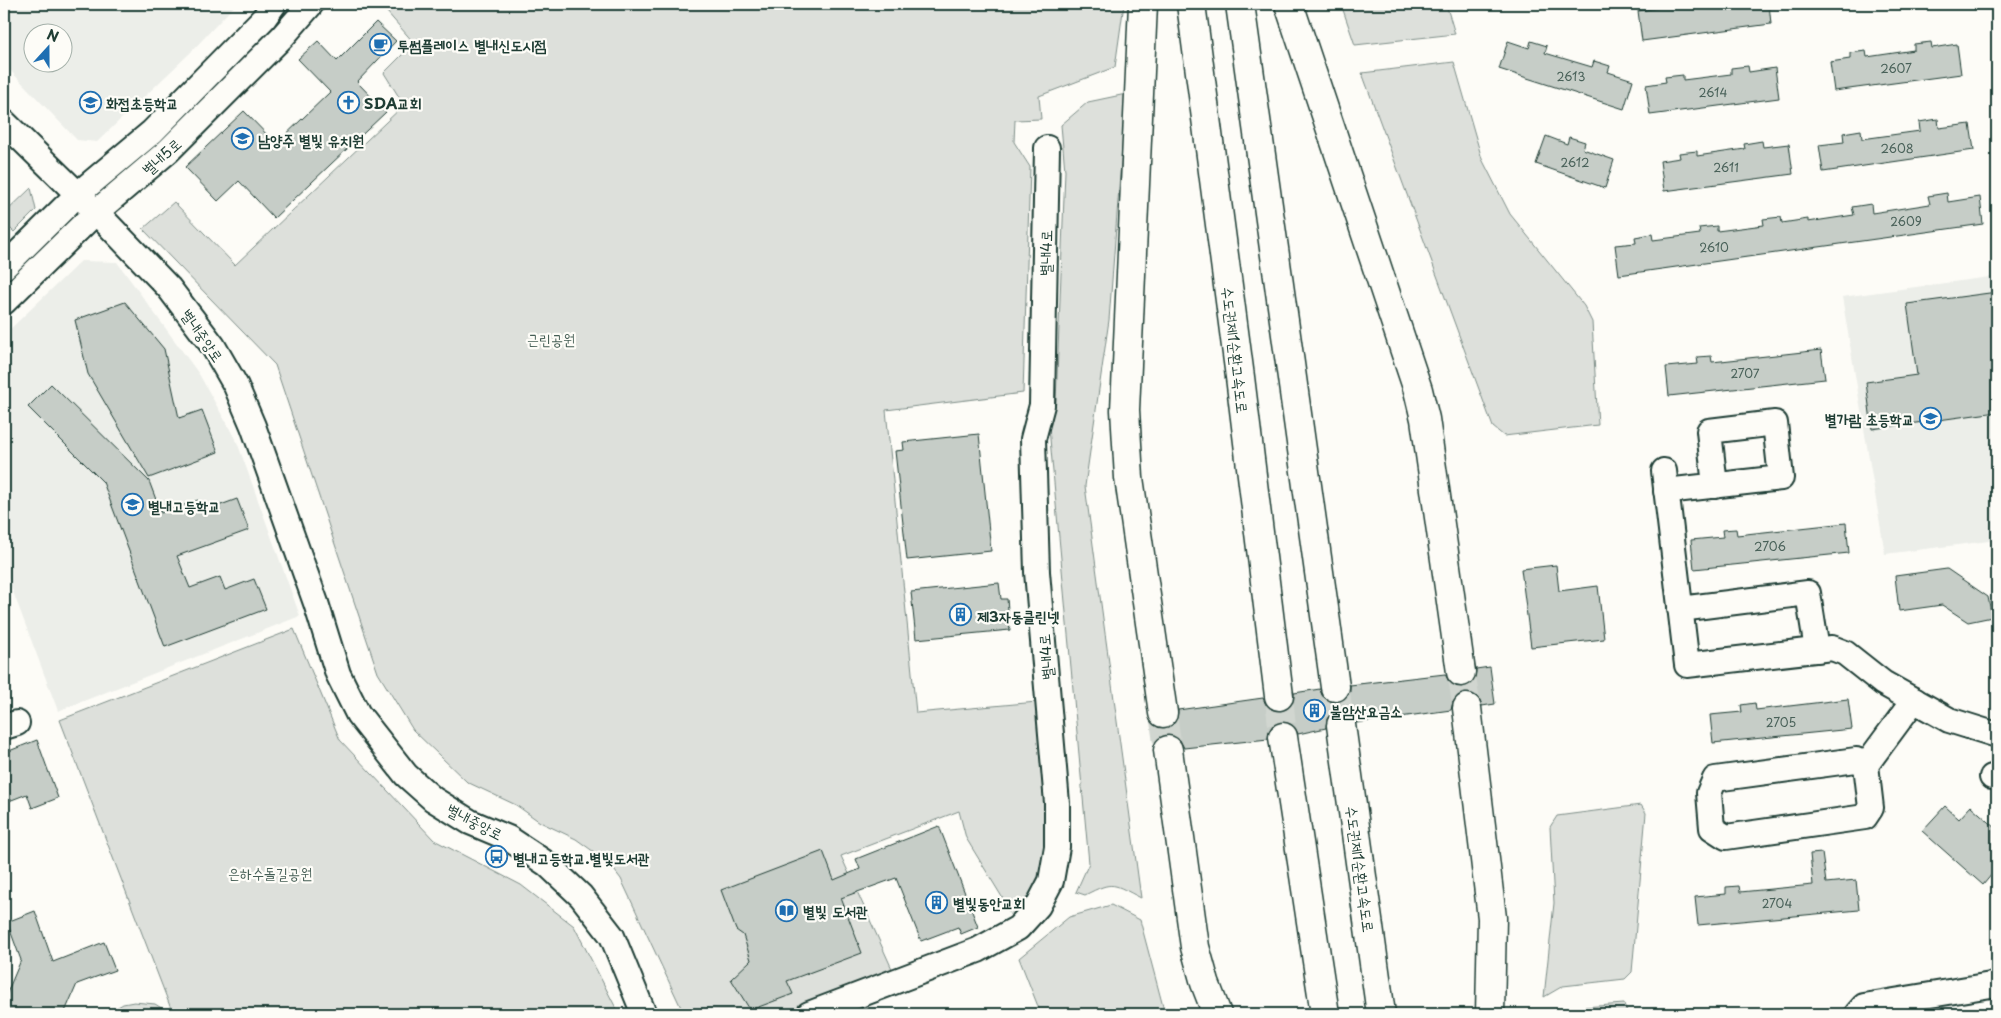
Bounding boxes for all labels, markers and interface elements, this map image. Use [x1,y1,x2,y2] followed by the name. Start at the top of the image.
[22,22,72,72] north arrow
[44,24,62,47] text: N
[369,32,393,56] cafe icon: 투썸플레이스 별내신도시점
[397,33,547,56] place label: 투썸플레이스 별내신도시점
[1880,59,1912,77] house number: 2607
[1557,67,1585,85] house number: 2613
[1699,83,1727,101] house number: 2614
[78,90,102,114] school or university icon: 화접초등학교
[336,90,360,114] church icon: SDA교회
[106,91,178,114] place label: 화접초등학교
[364,91,421,114] place label: SDA교회
[230,127,254,151] school or university icon: 남양주 별빛 유치원
[258,128,364,151] place label: 남양주 별빛 유치원
[136,132,186,180] street label: 별내5로
[1880,139,1914,157] house number: 2608
[1560,153,1590,171] house number: 2612
[1713,158,1739,176] house number: 2611
[1890,212,1922,230] house number: 2609
[1033,230,1057,276] street label: 별내4로
[1699,238,1729,256] house number: 2610
[1217,285,1255,415] street label: 수도권제1순환고속도로
[176,304,230,366] street label: 별내중앙로
[527,327,575,350] park label: 근린공원
[1730,364,1760,382] house number: 2707
[1918,406,1942,430] school or university icon: 별가람 초등학교
[1825,407,1914,430] place label: 별가람 초등학교
[120,493,144,517] school or university icon: 별내고등학교
[148,494,220,517] place label: 별내고등학교
[1754,537,1786,555] house number: 2706
[949,603,973,627] building icon: 제3자동클린넷
[977,604,1059,627] place label: 제3자동클린넷
[1032,633,1058,681] street label: 별내4로
[1302,698,1326,722] building icon: 불암산요금소
[1330,699,1402,722] place label: 불암산요금소
[1766,713,1796,731] house number: 2705
[443,797,507,845] street label: 별내중앙로
[1341,804,1381,934] street label: 수도권제1순환고속도로
[485,845,509,869] bus stop icon: 별내고등학교.별빛도서관
[513,846,650,869] place label: 별내고등학교.별빛도서관
[228,861,312,884] park label: 은하수돌길공원
[925,890,949,914] building icon: 별빛동안교회
[953,891,1025,914] place label: 별빛동안교회
[1762,894,1792,912] house number: 2704
[775,898,799,922] library icon: 별빛 도서관
[803,899,868,922] place label: 별빛 도서관

